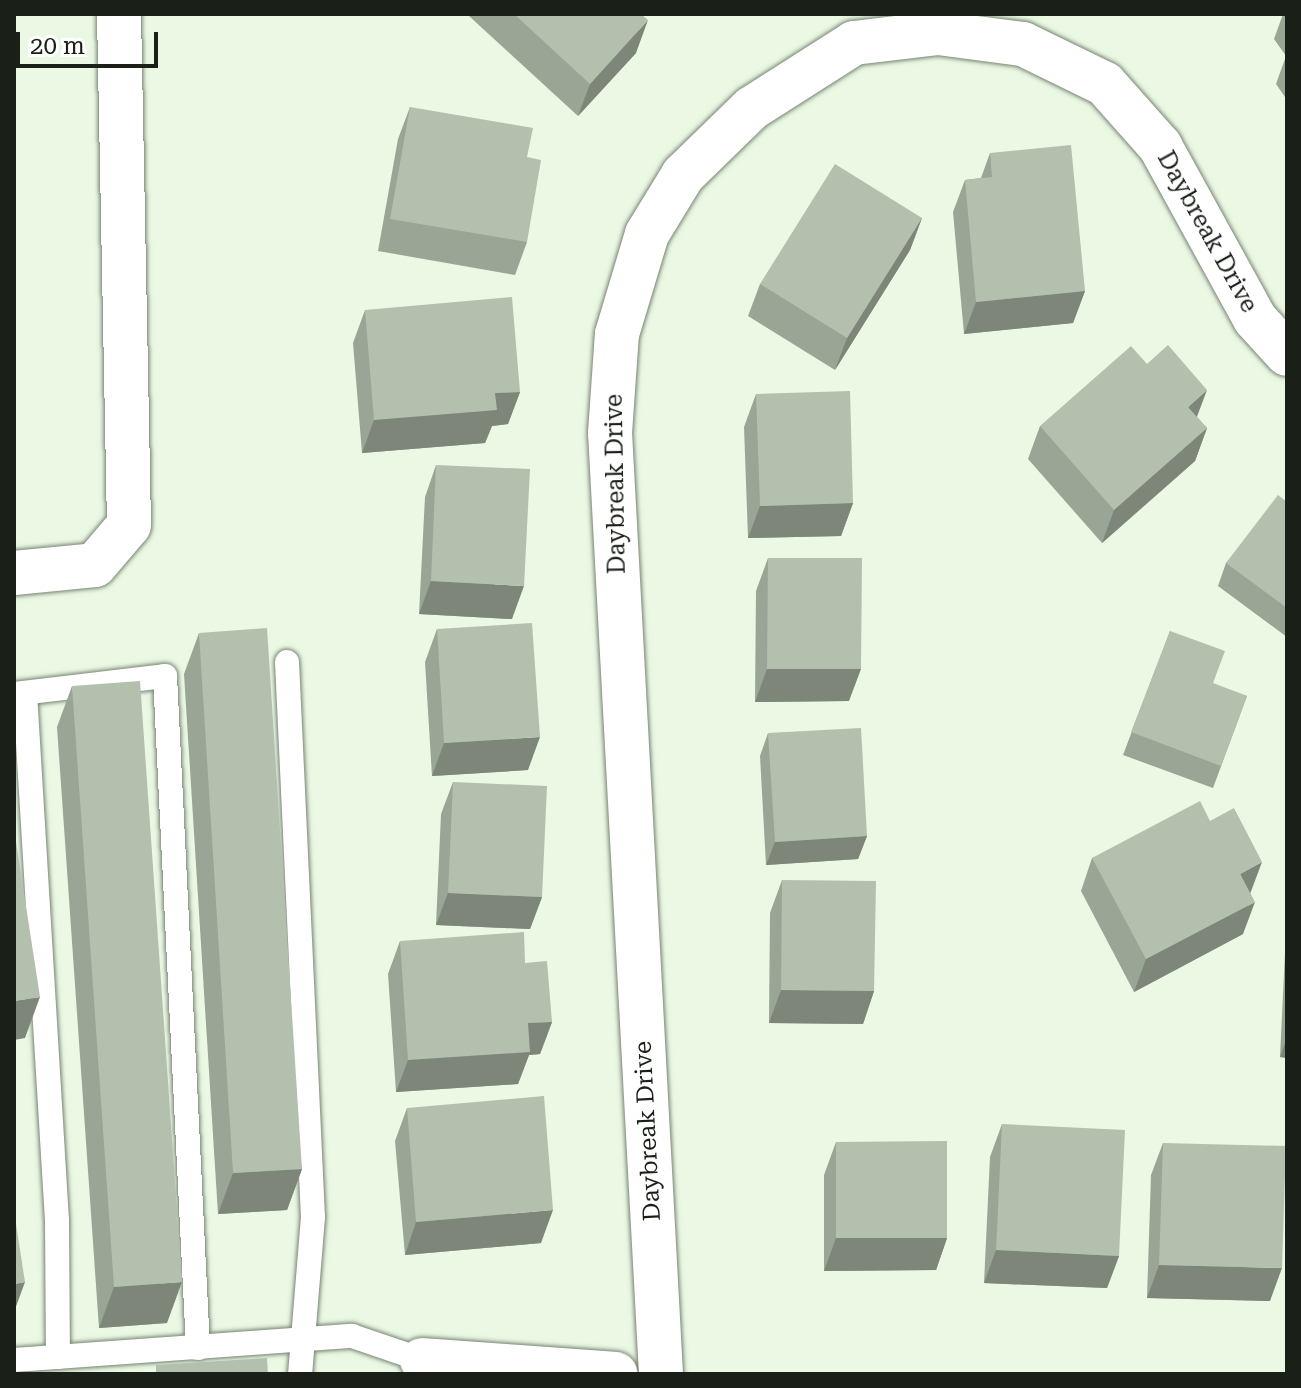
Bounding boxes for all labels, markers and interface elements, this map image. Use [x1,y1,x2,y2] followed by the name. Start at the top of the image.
[20,16,162,66] scale bar
[30,32,85,60] text: 20 m
[1151,146,1263,318] street label: Daybreak Drive
[600,394,632,574] street label: Daybreak Drive
[629,1040,667,1222] street label: Daybreak Drive

